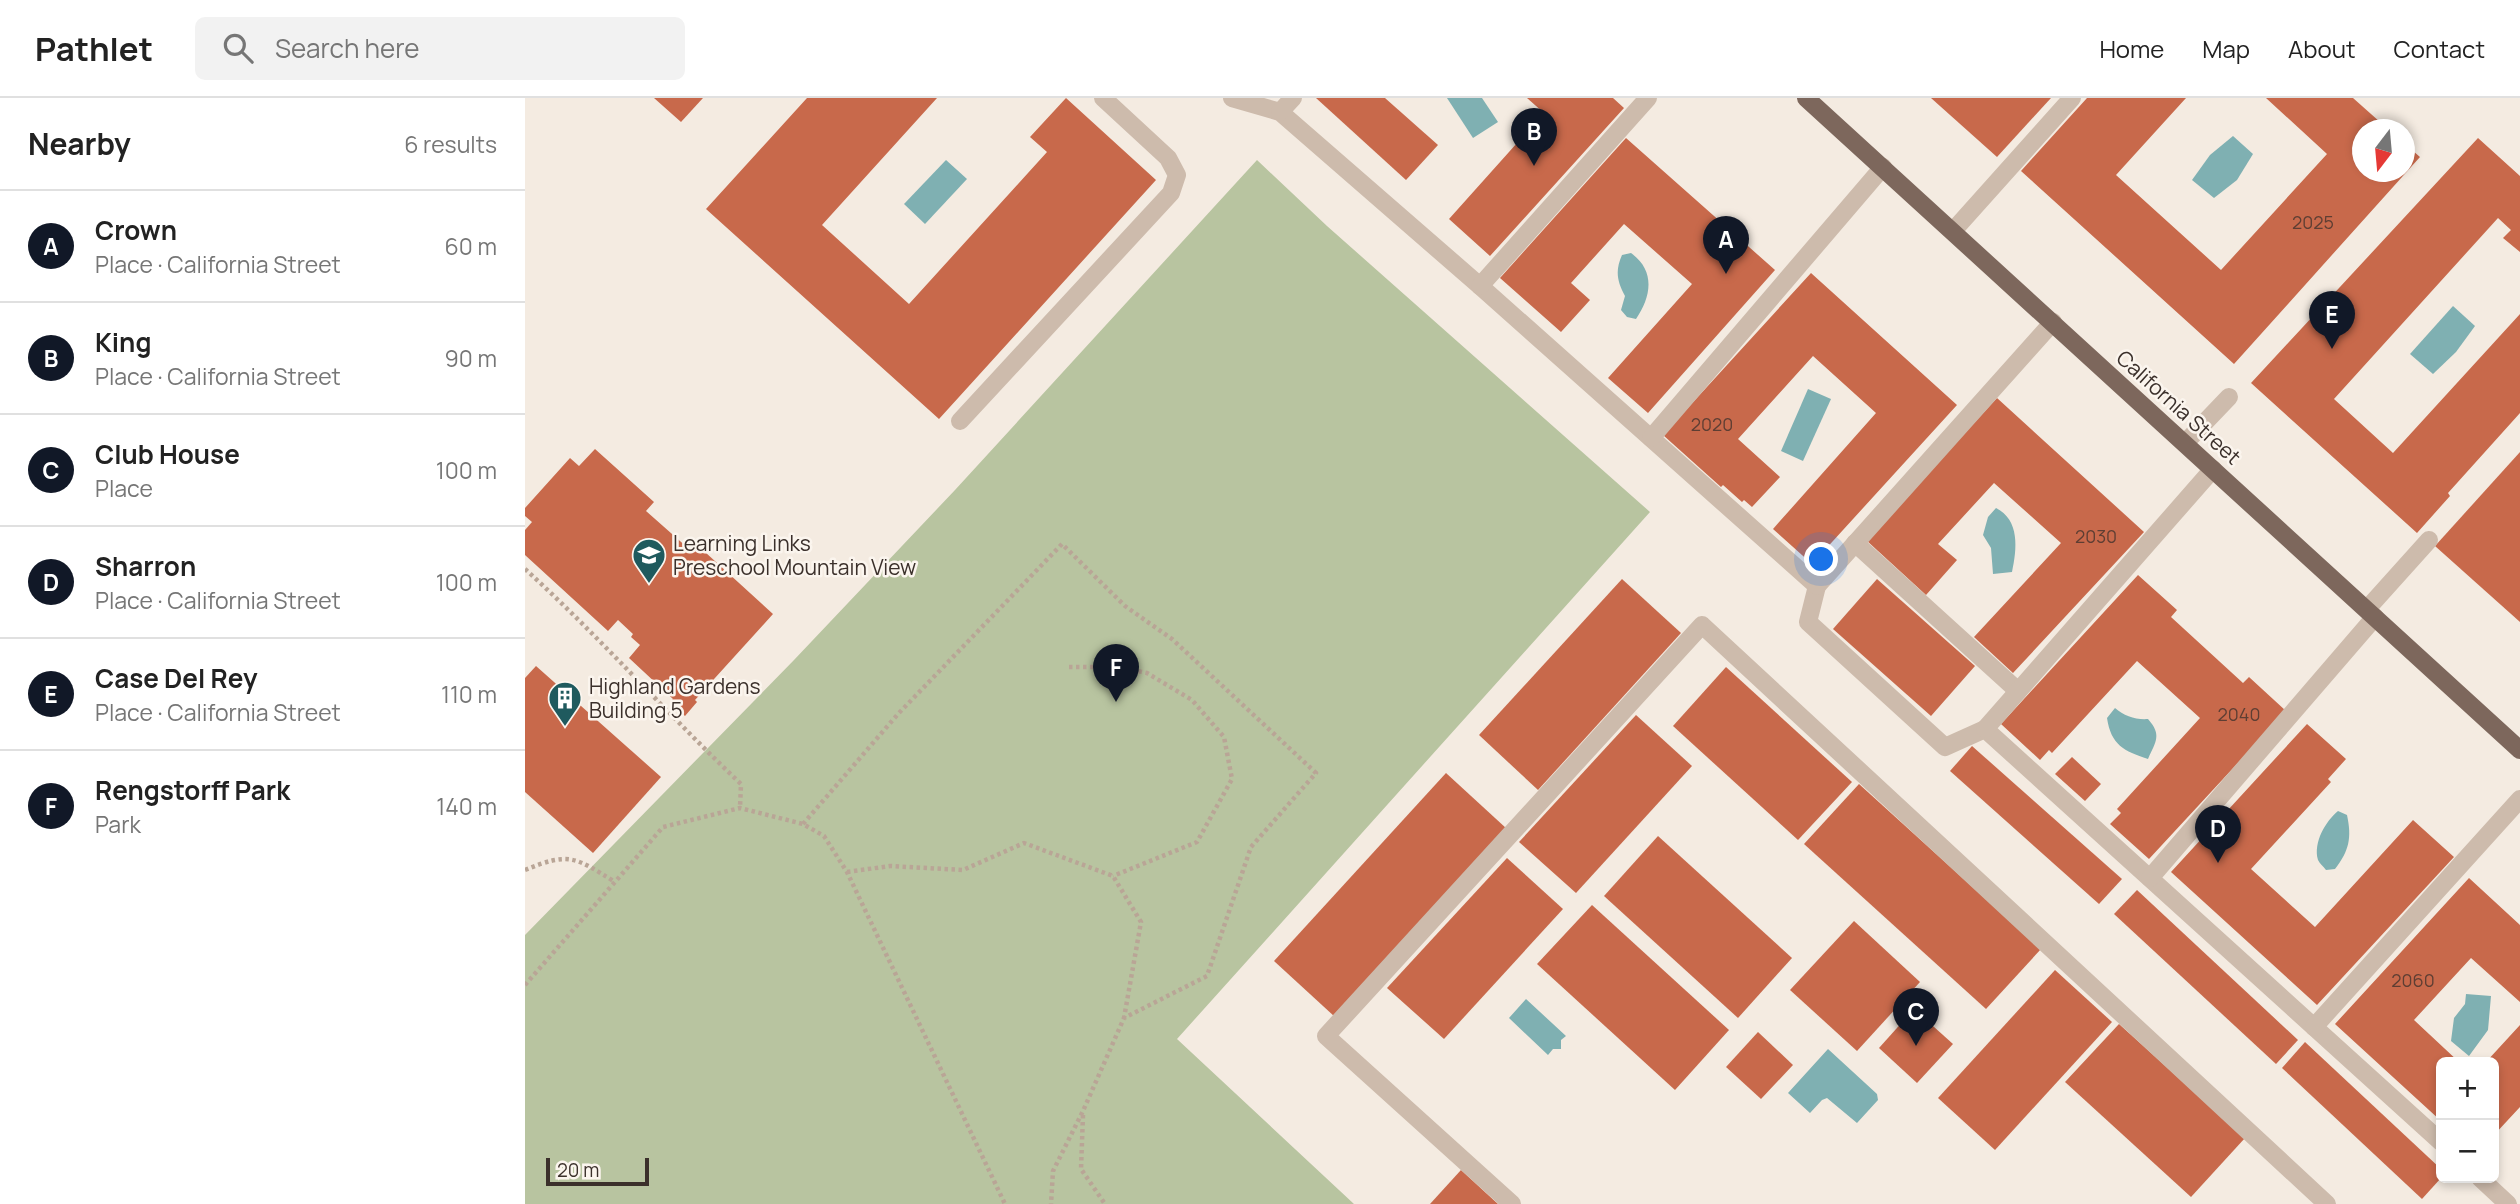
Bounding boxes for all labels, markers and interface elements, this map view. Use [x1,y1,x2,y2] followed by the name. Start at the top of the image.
[195,17,685,80] search box
[35,26,153,71] text: Pathlet
[219,29,257,67] icon: search
[275,30,420,66] text: Search here
[2099,32,2164,65] text: Home
[2202,32,2250,65] text: Map
[2288,32,2356,65] text: About
[2394,32,2485,65] text: Contact
[1511,108,1557,166] pin: B
[2352,119,2415,182] north arrow
[28,123,131,164] text: Nearby
[404,128,497,160] text: 6 results
[2292,210,2334,234] house number: 2025
[95,212,177,248] text: Crown
[1703,216,1749,274] pin: A
[43,230,59,262] text: A
[445,230,497,262] text: 60 m
[95,248,341,280] text: Place · California Street
[2309,291,2355,349] pin: E
[95,324,151,360] text: King
[44,342,58,374] text: B
[445,342,497,374] text: 90 m
[2111,344,2247,470] street label: California Street
[95,360,341,392] text: Place · California Street
[1691,412,1733,436] house number: 2020
[95,436,240,472] text: Club House
[43,454,60,486] text: C
[436,454,497,486] text: 100 m
[95,472,153,504] text: Place
[2075,524,2117,548] house number: 2030
[673,529,916,581] place label: Learning Links Preschool Mountain View
[630,536,668,585] school or university icon: Learning Links Preschool Mountain View
[1804,542,1838,576] your location
[95,548,196,584] text: Sharron
[43,566,59,598] text: D
[436,566,497,598] text: 100 m
[95,584,341,616] text: Place · California Street
[1093,644,1139,702] pin: F
[95,660,258,696] text: Case Del Rey
[589,672,761,724] place label: Highland Gardens Building 5
[44,678,58,710] text: E
[441,678,497,710] text: 110 m
[546,679,584,728] building icon: Highland Gardens Building 5
[95,696,341,728] text: Place · California Street
[2218,702,2260,726] house number: 2040
[95,772,290,808] text: Rengstorff Park
[45,790,57,822] text: F
[436,790,497,822] text: 140 m
[2195,805,2241,863] pin: D
[95,808,141,840] text: Park
[2391,968,2435,992] house number: 2060
[1893,988,1939,1046] pin: C
[2436,1057,2499,1183] map controls
[2436,1057,2499,1120] button: +
[2436,1120,2499,1183] button: −
[546,1155,649,1187] scale bar
[557,1157,599,1183] text: 20 m

